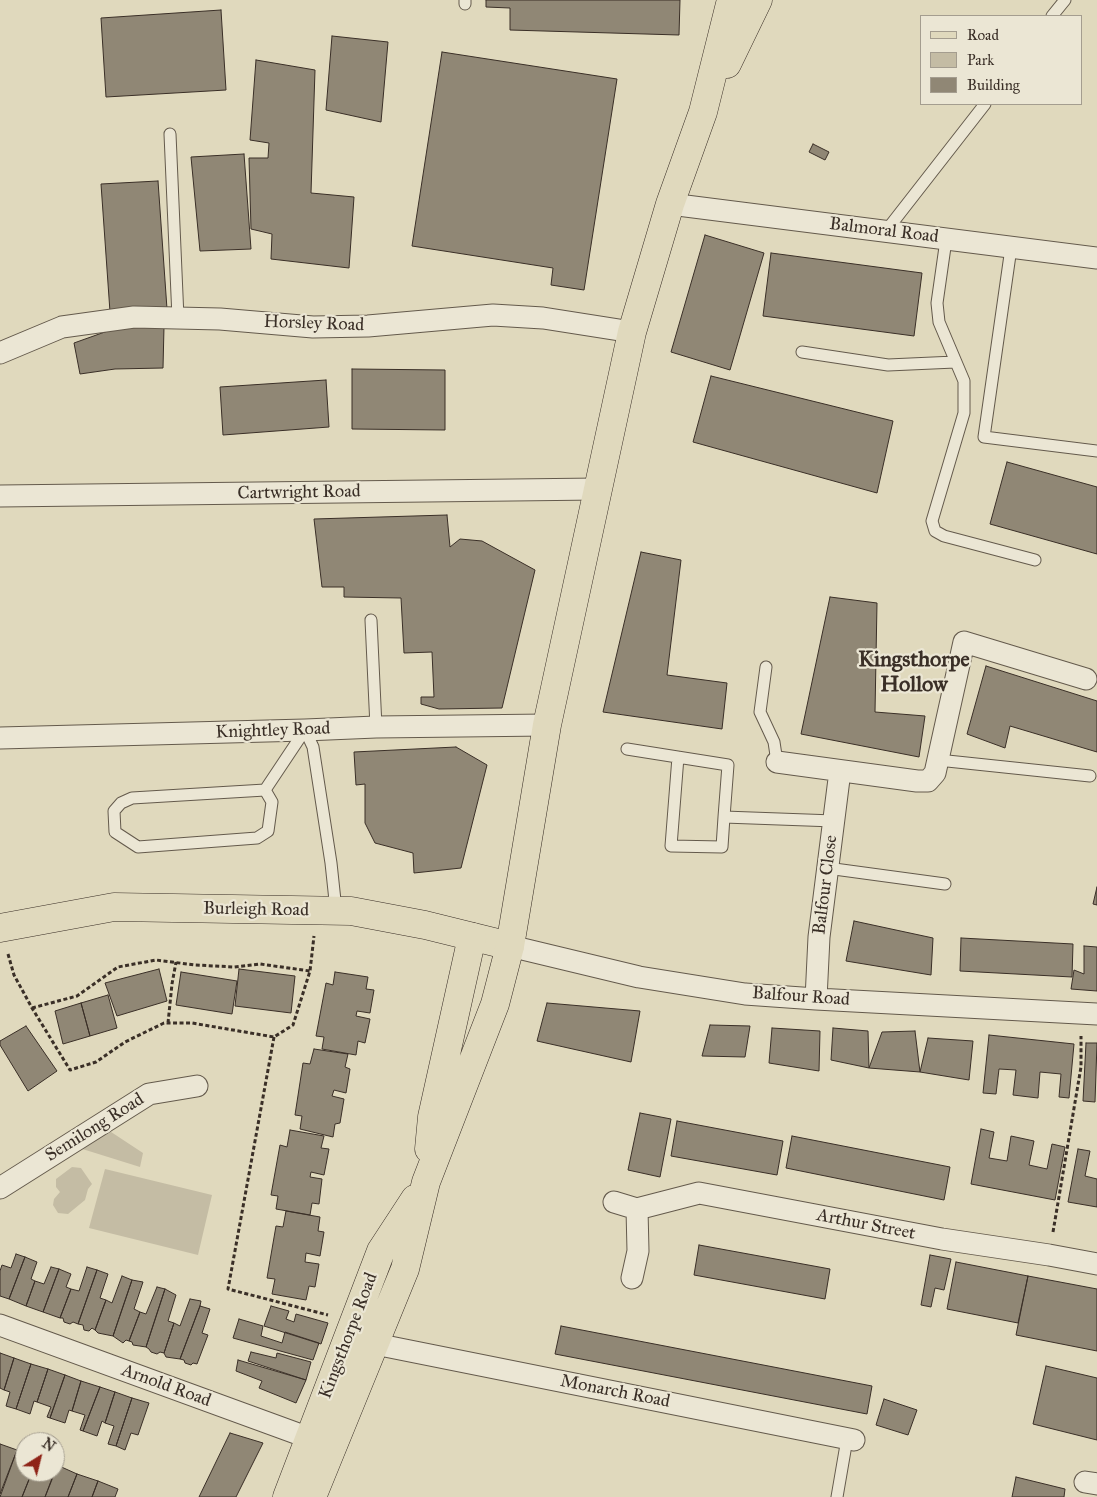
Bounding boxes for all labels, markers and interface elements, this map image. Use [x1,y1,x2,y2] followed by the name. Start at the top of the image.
[920,15,1082,105] legend
[967,26,999,44] text: Road
[967,51,994,69] text: Park
[967,76,1020,94] text: Building
[828,214,940,248] street label: Balmoral Road
[263,311,365,337] street label: Horsley Road
[237,481,361,505] street label: Cartwright Road
[858,648,970,699] district label: Kingsthorpe Hollow
[215,718,331,744] street label: Knightley Road
[809,834,843,936] street label: Balfour Close
[203,898,309,922] street label: Burleigh Road
[751,983,851,1011] street label: Balfour Road
[42,1089,148,1167] street label: Semilong Road
[815,1205,917,1245] street label: Arthur Street
[315,1270,383,1402] street label: Kingsthorpe Road
[118,1360,214,1412] street label: Arnold Road
[558,1371,672,1413] street label: Monarch Road
[15,1432,65,1482] north arrow
[39,1435,58,1456] text: N

